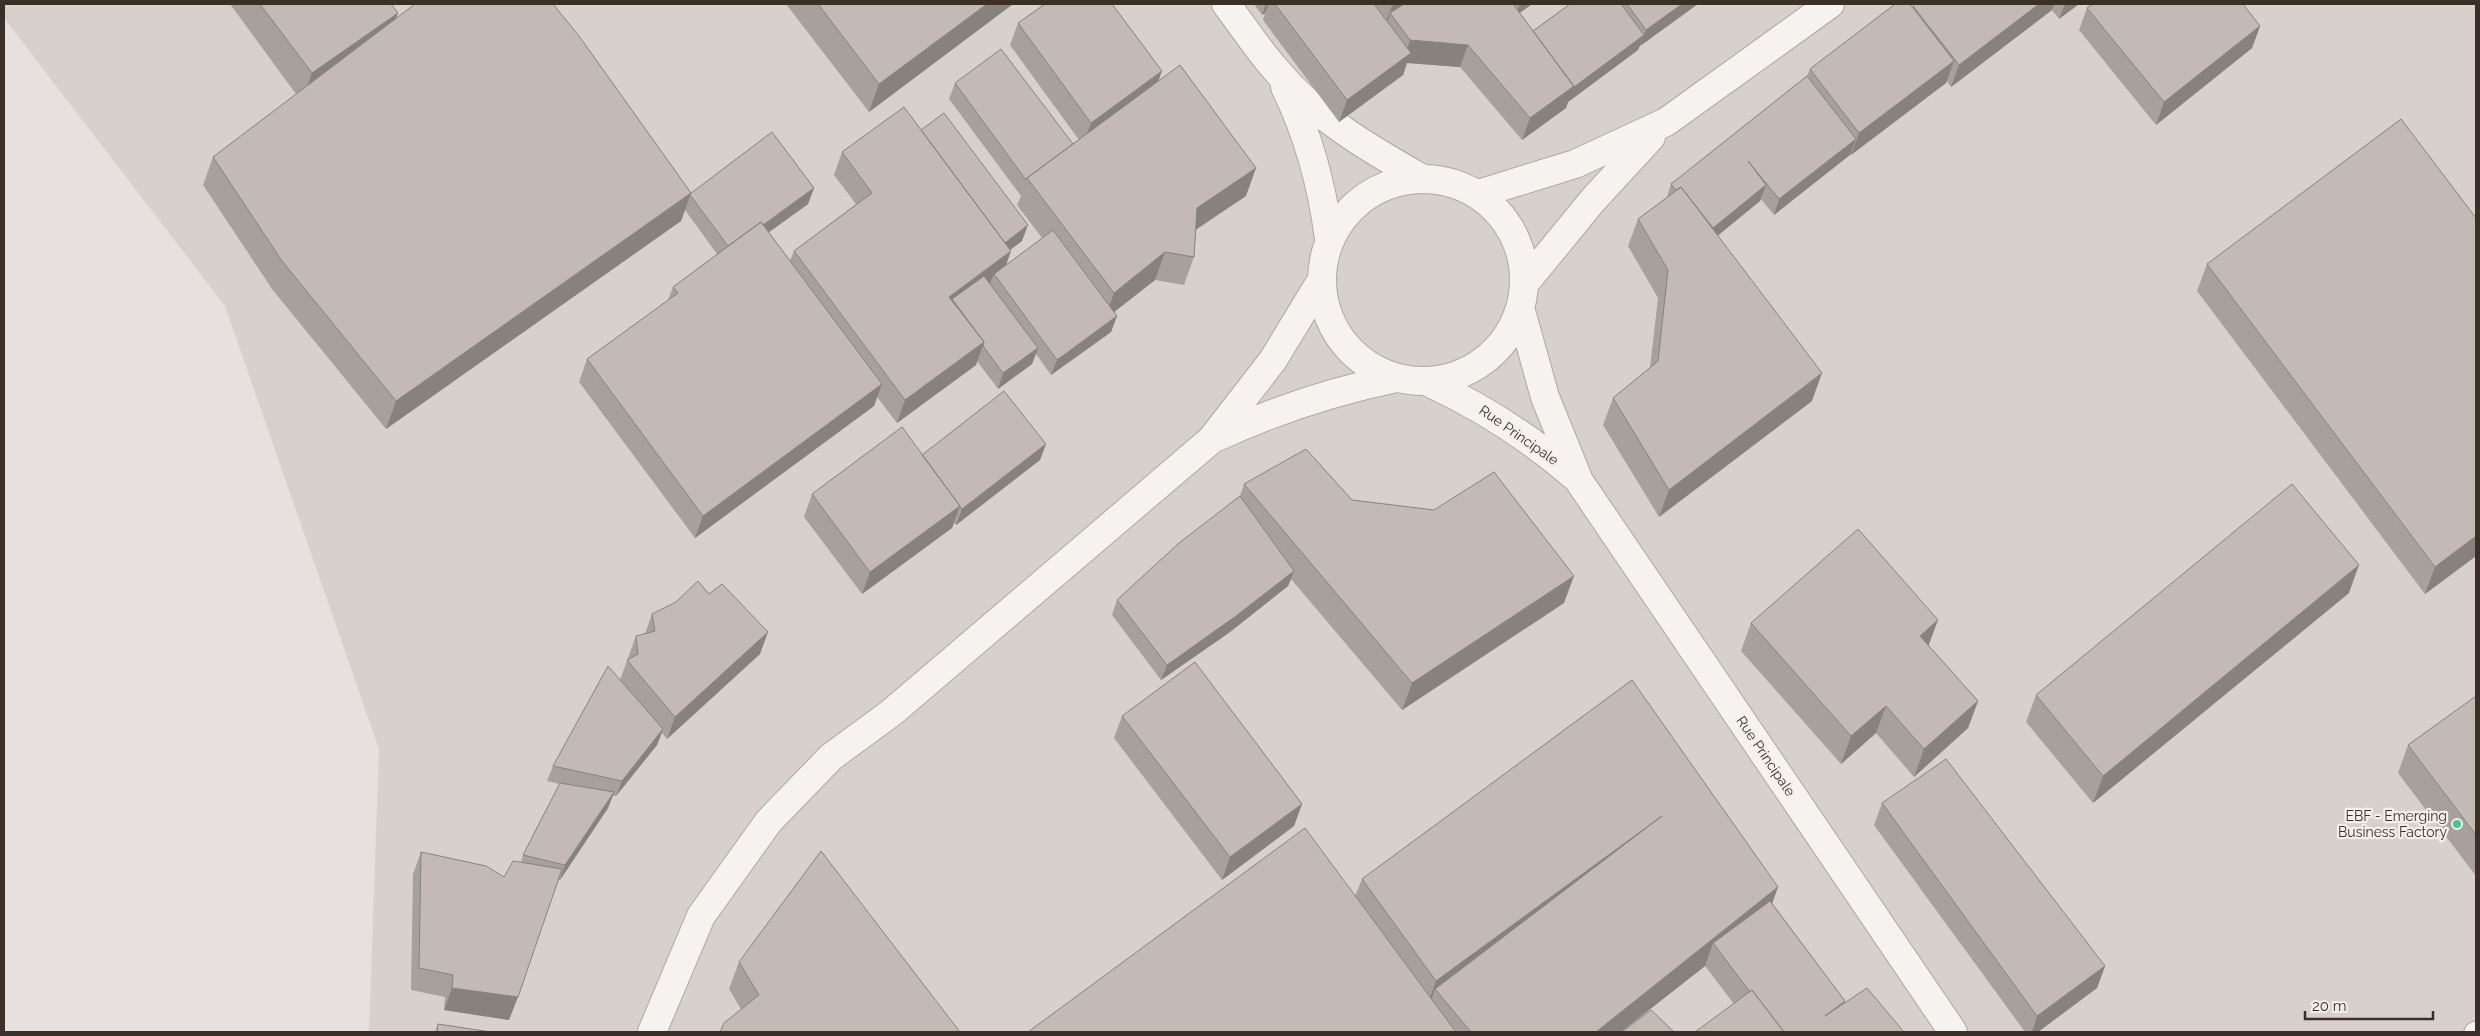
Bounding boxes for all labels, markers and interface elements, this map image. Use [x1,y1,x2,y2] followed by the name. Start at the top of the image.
[1476,402,1562,468] street label: Rue Principale
[1733,713,1799,799] street label: Rue Principale
[2338,808,2447,840] place label: EBF - Emerging Business Factory
[2451,818,2463,830] marker: EBF - Emerging Business Factory
[2305,988,2432,1020] scale bar
[2312,997,2347,1015] text: 20 m

